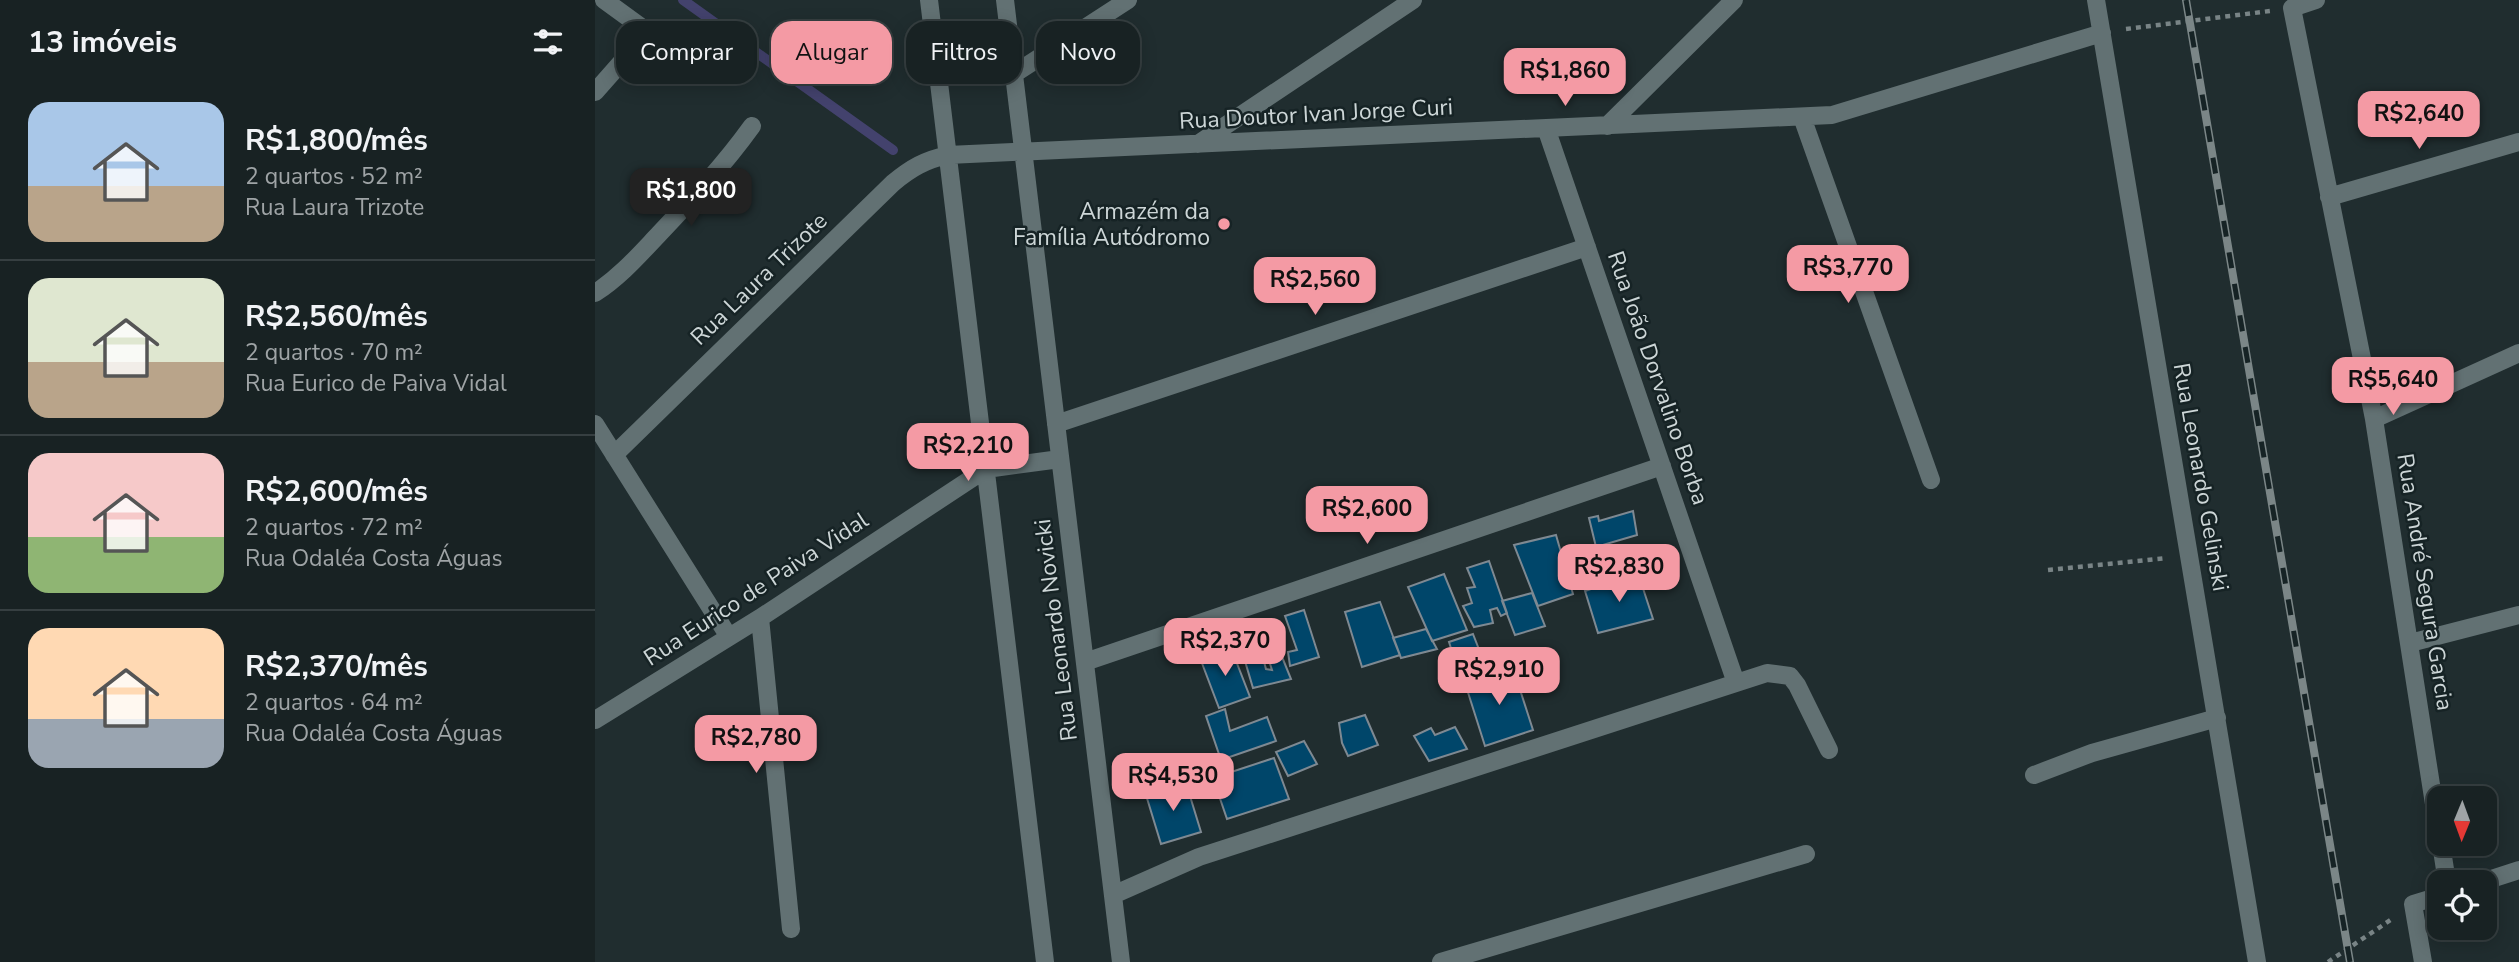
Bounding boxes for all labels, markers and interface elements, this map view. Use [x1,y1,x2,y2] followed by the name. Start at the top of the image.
[616,21,757,84] chip: Comprar
[771,21,892,84] chip: Alugar
[906,21,1022,84] chip: Filtros
[1036,21,1140,84] chip: Novo
[28,22,177,63] text: 13 imóveis
[529,23,567,61] icon: filters
[1500,48,1630,108] pin: R$1,860
[1520,55,1610,86] text: R$1,860
[1178,91,1454,137] street label: Rua Doutor Ivan Jorge Curi
[2354,92,2484,151] pin: R$2,640
[2374,98,2464,129] text: R$2,640
[245,120,428,161] text: R$1,800/mês
[84,130,168,214] icon: home
[245,161,423,192] text: 2 quartos · 52 m²
[626,168,756,228] pin: R$1,800
[646,175,736,206] text: R$1,800
[245,192,424,223] text: Rua Laura Trizote
[1013,196,1210,253] place label: Armazém da Família Autódromo
[684,206,834,352] street label: Rua Laura Trizote
[1216,216,1232,232] marker: Armazém da Família Autódromo
[1783,246,1913,305] pin: R$3,770
[1600,247,1716,509] street label: Rua João Dorvalino Borba
[1803,252,1893,283] text: R$3,770
[1250,258,1380,317] pin: R$2,560
[1270,264,1360,295] text: R$2,560
[245,296,428,337] text: R$2,560/mês
[84,306,168,390] icon: home
[245,337,423,368] text: 2 quartos · 70 m²
[2328,358,2458,417] pin: R$5,640
[2166,360,2236,594] street label: Rua Leonardo Gelinski
[2348,364,2438,395] text: R$5,640
[245,368,507,399] text: Rua Eurico de Paiva Vidal
[903,424,1033,483] pin: R$2,210
[923,430,1013,461] text: R$2,210
[2389,451,2461,713] street label: Rua André Segura Garcia
[245,471,428,512] text: R$2,600/mês
[84,481,168,565] icon: home
[1302,486,1432,546] pin: R$2,600
[1322,493,1412,524] text: R$2,600
[638,505,874,673] street label: Rua Eurico de Paiva Vidal
[245,512,423,543] text: 2 quartos · 72 m²
[1027,517,1085,743] street label: Rua Leonardo Novicki
[245,543,503,574] text: Rua Odaléa Costa Águas
[1554,544,1684,604] pin: R$2,830
[1574,551,1664,582] text: R$2,830
[1160,618,1290,678] pin: R$2,370
[1180,625,1270,656] text: R$2,370
[245,646,428,687] text: R$2,370/mês
[1434,648,1564,707] pin: R$2,910
[1454,654,1544,685] text: R$2,910
[84,656,168,740] icon: home
[245,687,423,718] text: 2 quartos · 64 m²
[691,716,821,775] pin: R$2,780
[245,718,503,749] text: Rua Odaléa Costa Águas
[711,722,801,753] text: R$2,780
[1108,754,1238,813] pin: R$4,530
[1128,760,1218,791] text: R$4,530
[2427,786,2497,856] north arrow
[2427,786,2497,940] map controls
[2427,870,2497,940] button: locate

